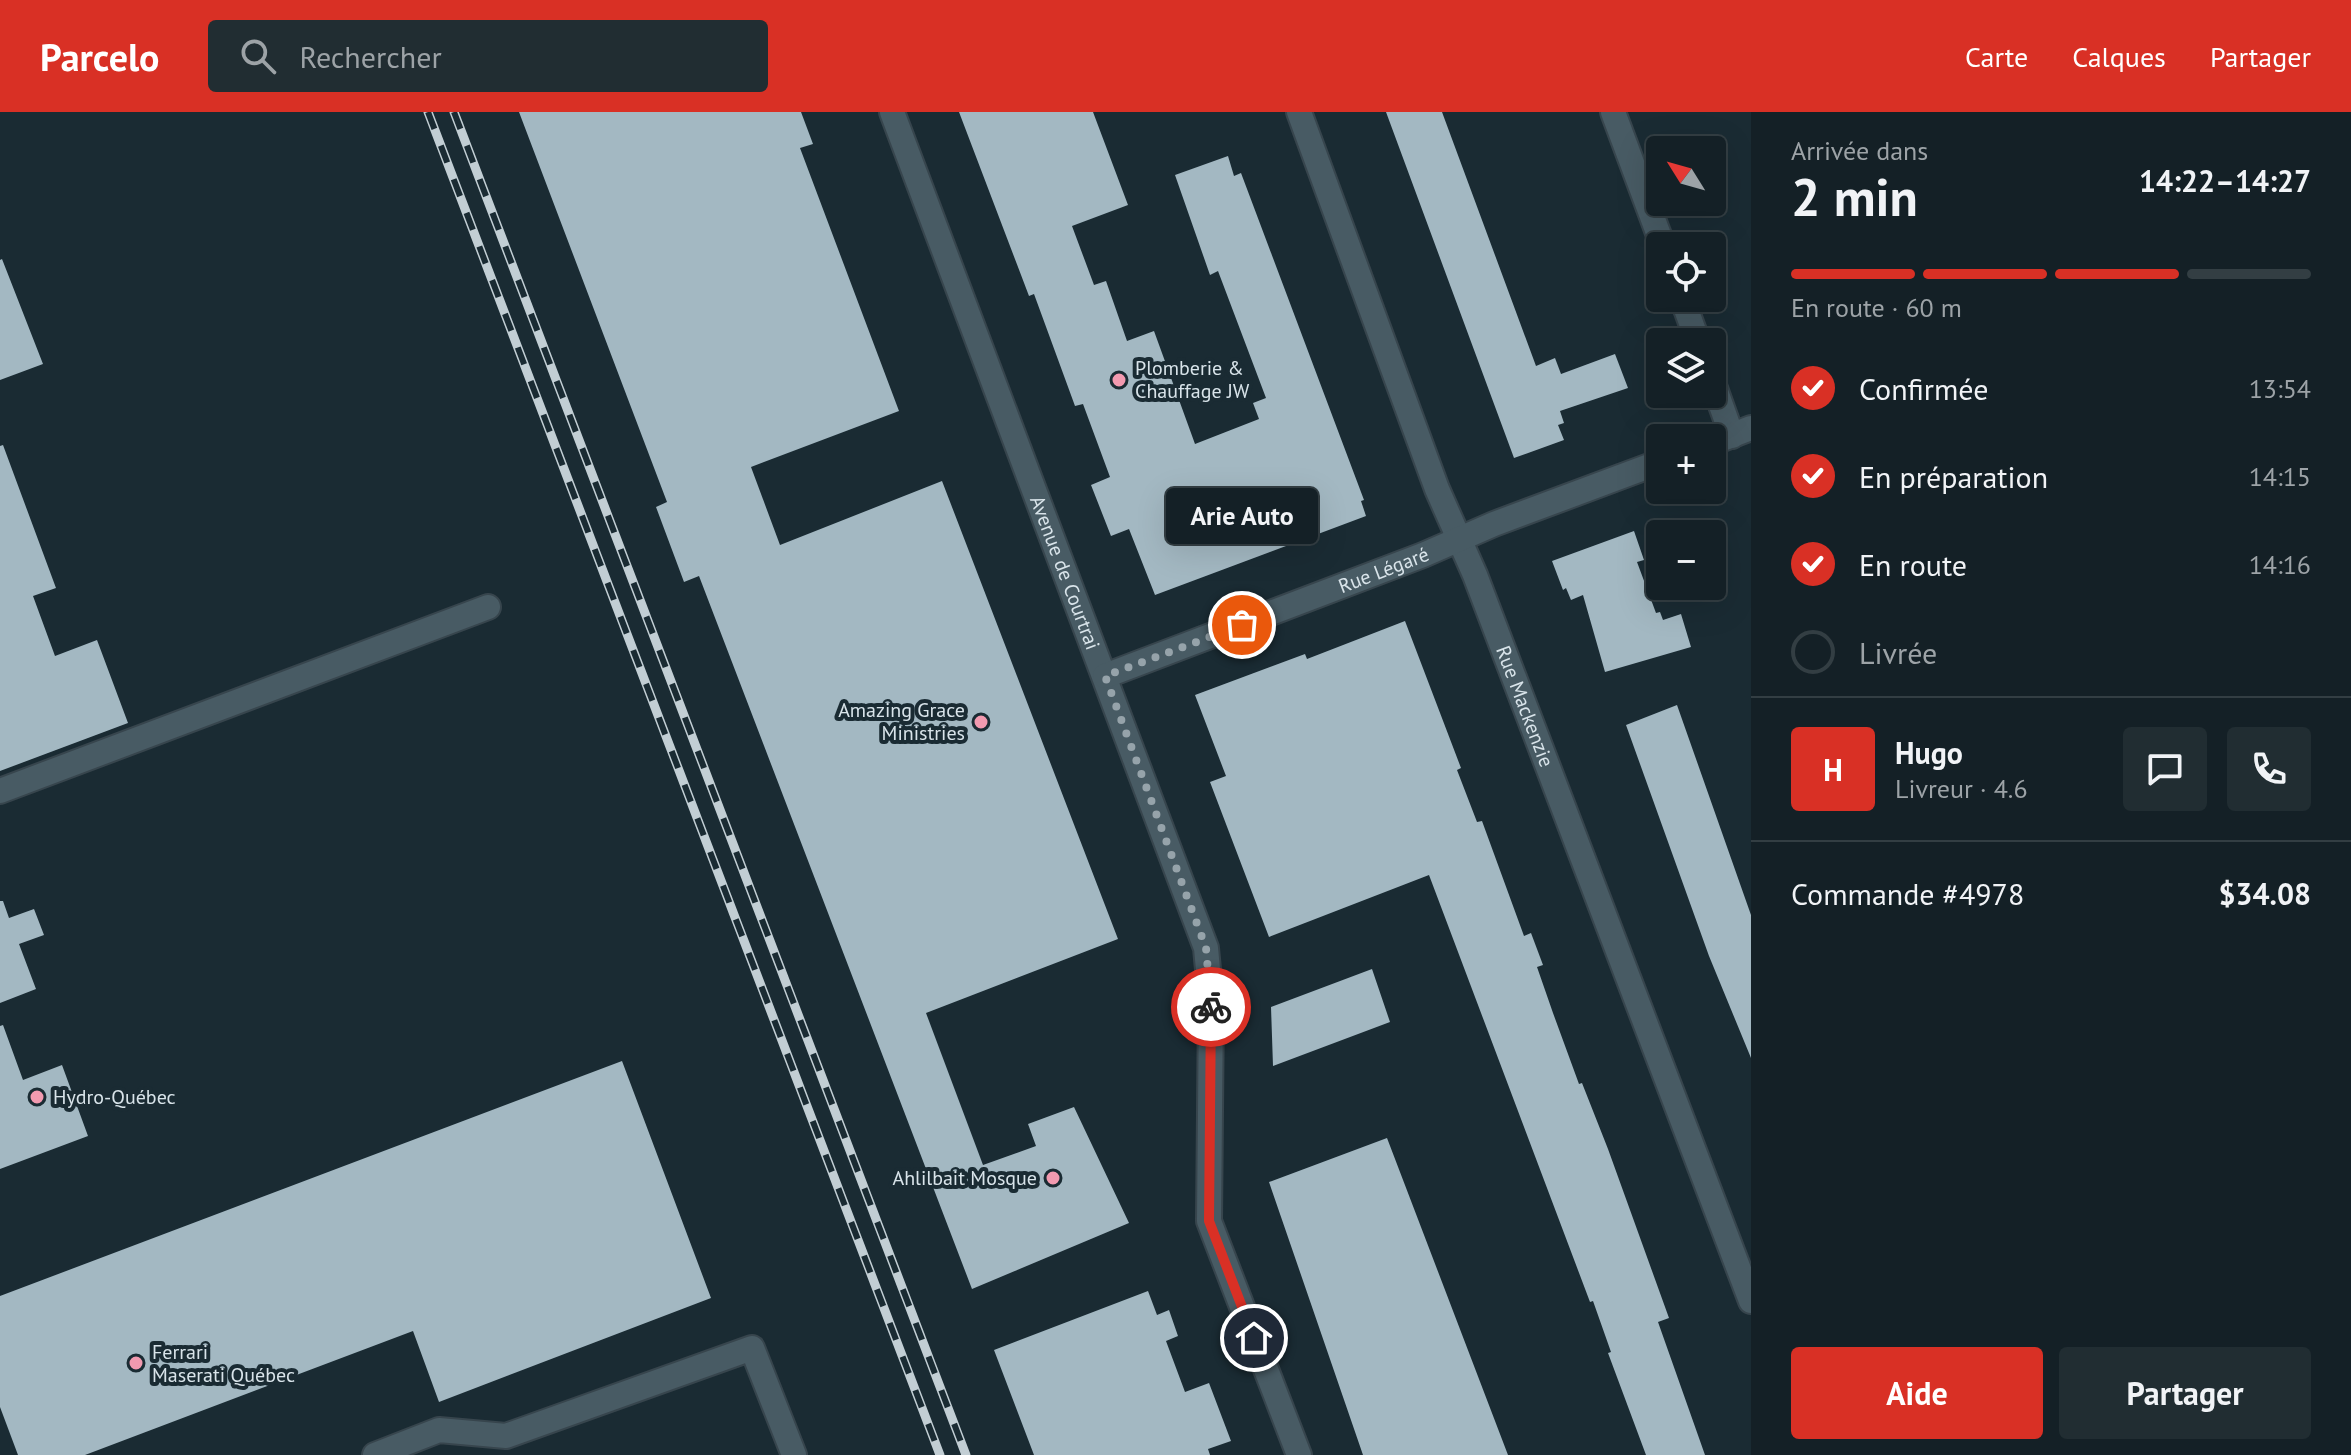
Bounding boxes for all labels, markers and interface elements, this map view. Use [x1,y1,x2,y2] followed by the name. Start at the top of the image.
[208,20,768,92] search box
[40,32,160,81] text: Parcelo
[236,34,280,78] icon: search
[300,37,442,76] text: Rechercher
[1965,38,2028,75] text: Carte
[2072,38,2166,75] text: Calques
[2210,38,2311,75] text: Partager
[1791,134,1928,167] text: Arrivée dans
[1646,136,1726,216] north arrow
[1646,136,1726,600] map controls
[2139,161,2311,200] text: 14:22–14:27
[1791,163,1918,230] text: 2 min
[1646,232,1726,312] button: locate
[1791,291,1962,324] text: En route · 60 m
[1646,328,1726,408] button: layers
[1135,355,1250,404] place label: Plomberie & Chauffage JW
[1791,366,1835,410] icon: check
[1859,369,1988,408] text: Confirmée
[1110,371,1128,389] marker: Plomberie & Chauffage JW
[2249,372,2311,405] text: 13:54
[1646,424,1726,504] button: +
[1791,454,1835,498] icon: check
[1859,457,2048,496] text: En préparation
[2249,460,2311,493] text: 14:15
[1166,489,1318,545] callout: Arie Auto
[1024,492,1106,653] street label: Avenue de Courtrai
[1190,499,1294,532] text: Arie Auto
[1646,520,1726,600] button: −
[1335,541,1433,599] street label: Rue Légaré
[1791,542,1835,586] icon: check
[1859,545,1967,584] text: En route
[2249,548,2311,581] text: 14:16
[1208,591,1276,659] pin
[1220,603,1264,647] icon: bag
[1859,633,1937,672] text: Livrée
[1490,642,1560,771] street label: Rue Mackenzie
[838,697,965,746] place label: Amazing Grace Ministries
[972,713,990,731] marker: Amazing Grace Ministries
[2123,727,2207,811] button: chat
[2227,727,2311,811] button: phone
[1895,733,1963,772] text: Hugo
[1823,750,1843,789] text: H
[1895,772,2028,805] text: Livreur · 4.6
[1791,874,2024,913] text: Commande #4978
[2219,874,2311,913] text: $34.08
[1171,967,1251,1047] courier
[1189,985,1233,1029] icon: bike
[53,1084,176,1110] place label: Hydro-Québec
[28,1088,46,1106] marker: Hydro-Québec
[892,1165,1037,1191] place label: Ahlilbait Mosque
[1044,1169,1062,1187] marker: Ahlilbait Mosque
[1220,1304,1288,1372] pin
[1232,1316,1276,1360] icon: home
[152,1339,295,1388] place label: Ferrari Maserati Québec
[1791,1347,2043,1439] button: Aide
[2059,1347,2311,1439] button: Partager
[127,1354,145,1372] marker: Ferrari Maserati Québec

